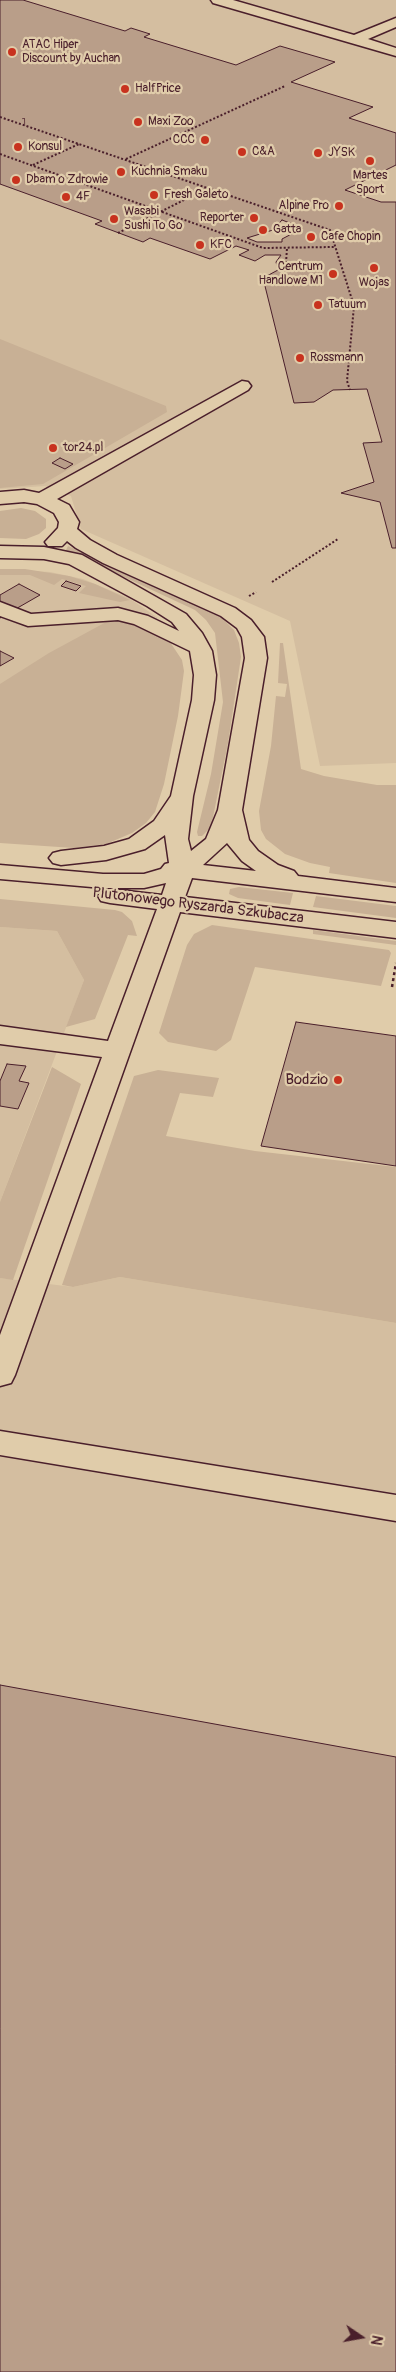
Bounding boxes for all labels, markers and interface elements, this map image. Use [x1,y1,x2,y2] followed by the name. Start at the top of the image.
[22,38,120,66] place label: ATAC Hiper Discount by Auchan
[6,46,18,58] marker: ATAC Hiper Discount by Auchan
[135,82,181,96] place label: HalfPrice
[119,83,131,95] marker: HalfPrice
[148,115,194,129] place label: Maxi Zoo
[22,116,26,130] house number: 1
[132,116,144,128] marker: Maxi Zoo
[173,133,195,147] place label: CCC
[199,134,211,146] marker: CCC
[28,140,62,154] place label: Konsul
[12,141,24,153] marker: Konsul
[252,145,275,159] place label: C&A
[236,146,248,158] marker: C&A
[328,146,355,160] place label: JYSK
[312,147,324,159] marker: JYSK
[364,155,376,167] marker: Martes Sport
[131,165,207,179] place label: Kuchnia Smaku
[115,166,127,178] marker: Kuchnia Smaku
[353,169,387,197] place label: Martes Sport
[26,173,108,187] place label: Dbam o Zdrowie
[10,174,22,186] marker: Dbam o Zdrowie
[164,188,228,202] place label: Fresh Galeto
[148,189,160,201] marker: Fresh Galeto
[76,190,90,204] place label: 4F
[60,191,72,203] marker: 4F
[278,199,329,213] place label: Alpine Pro
[333,200,345,212] marker: Alpine Pro
[124,205,182,233] place label: Wasabi Sushi To Go
[200,211,244,225] place label: Reporter
[248,212,260,224] marker: Reporter
[108,213,120,225] marker: Wasabi Sushi To Go
[273,223,301,237] place label: Gatta
[257,224,269,236] marker: Gatta
[321,230,381,244] place label: Cafe Chopin
[305,231,317,243] marker: Cafe Chopin
[210,238,232,252] place label: KFC
[194,239,206,251] marker: KFC
[258,260,323,288] place label: Centrum Handlowe M1
[368,262,380,274] marker: Wojas
[327,268,339,280] marker: Centrum Handlowe M1
[359,276,389,290] place label: Wojas
[328,298,366,312] place label: Tatuum
[312,299,324,311] marker: Tatuum
[310,351,364,365] place label: Rossmann
[294,352,306,364] marker: Rossmann
[63,441,103,455] place label: tor24.pl
[47,442,59,454] marker: tor24.pl
[91,884,305,928] street label: Plutonowego Ryszarda Szkubacza
[286,1071,328,1089] place label: Bodzio
[332,1074,344,1086] marker: Bodzio
[336,2312,386,2362] north arrow
[367,2334,385,2347] text: N

